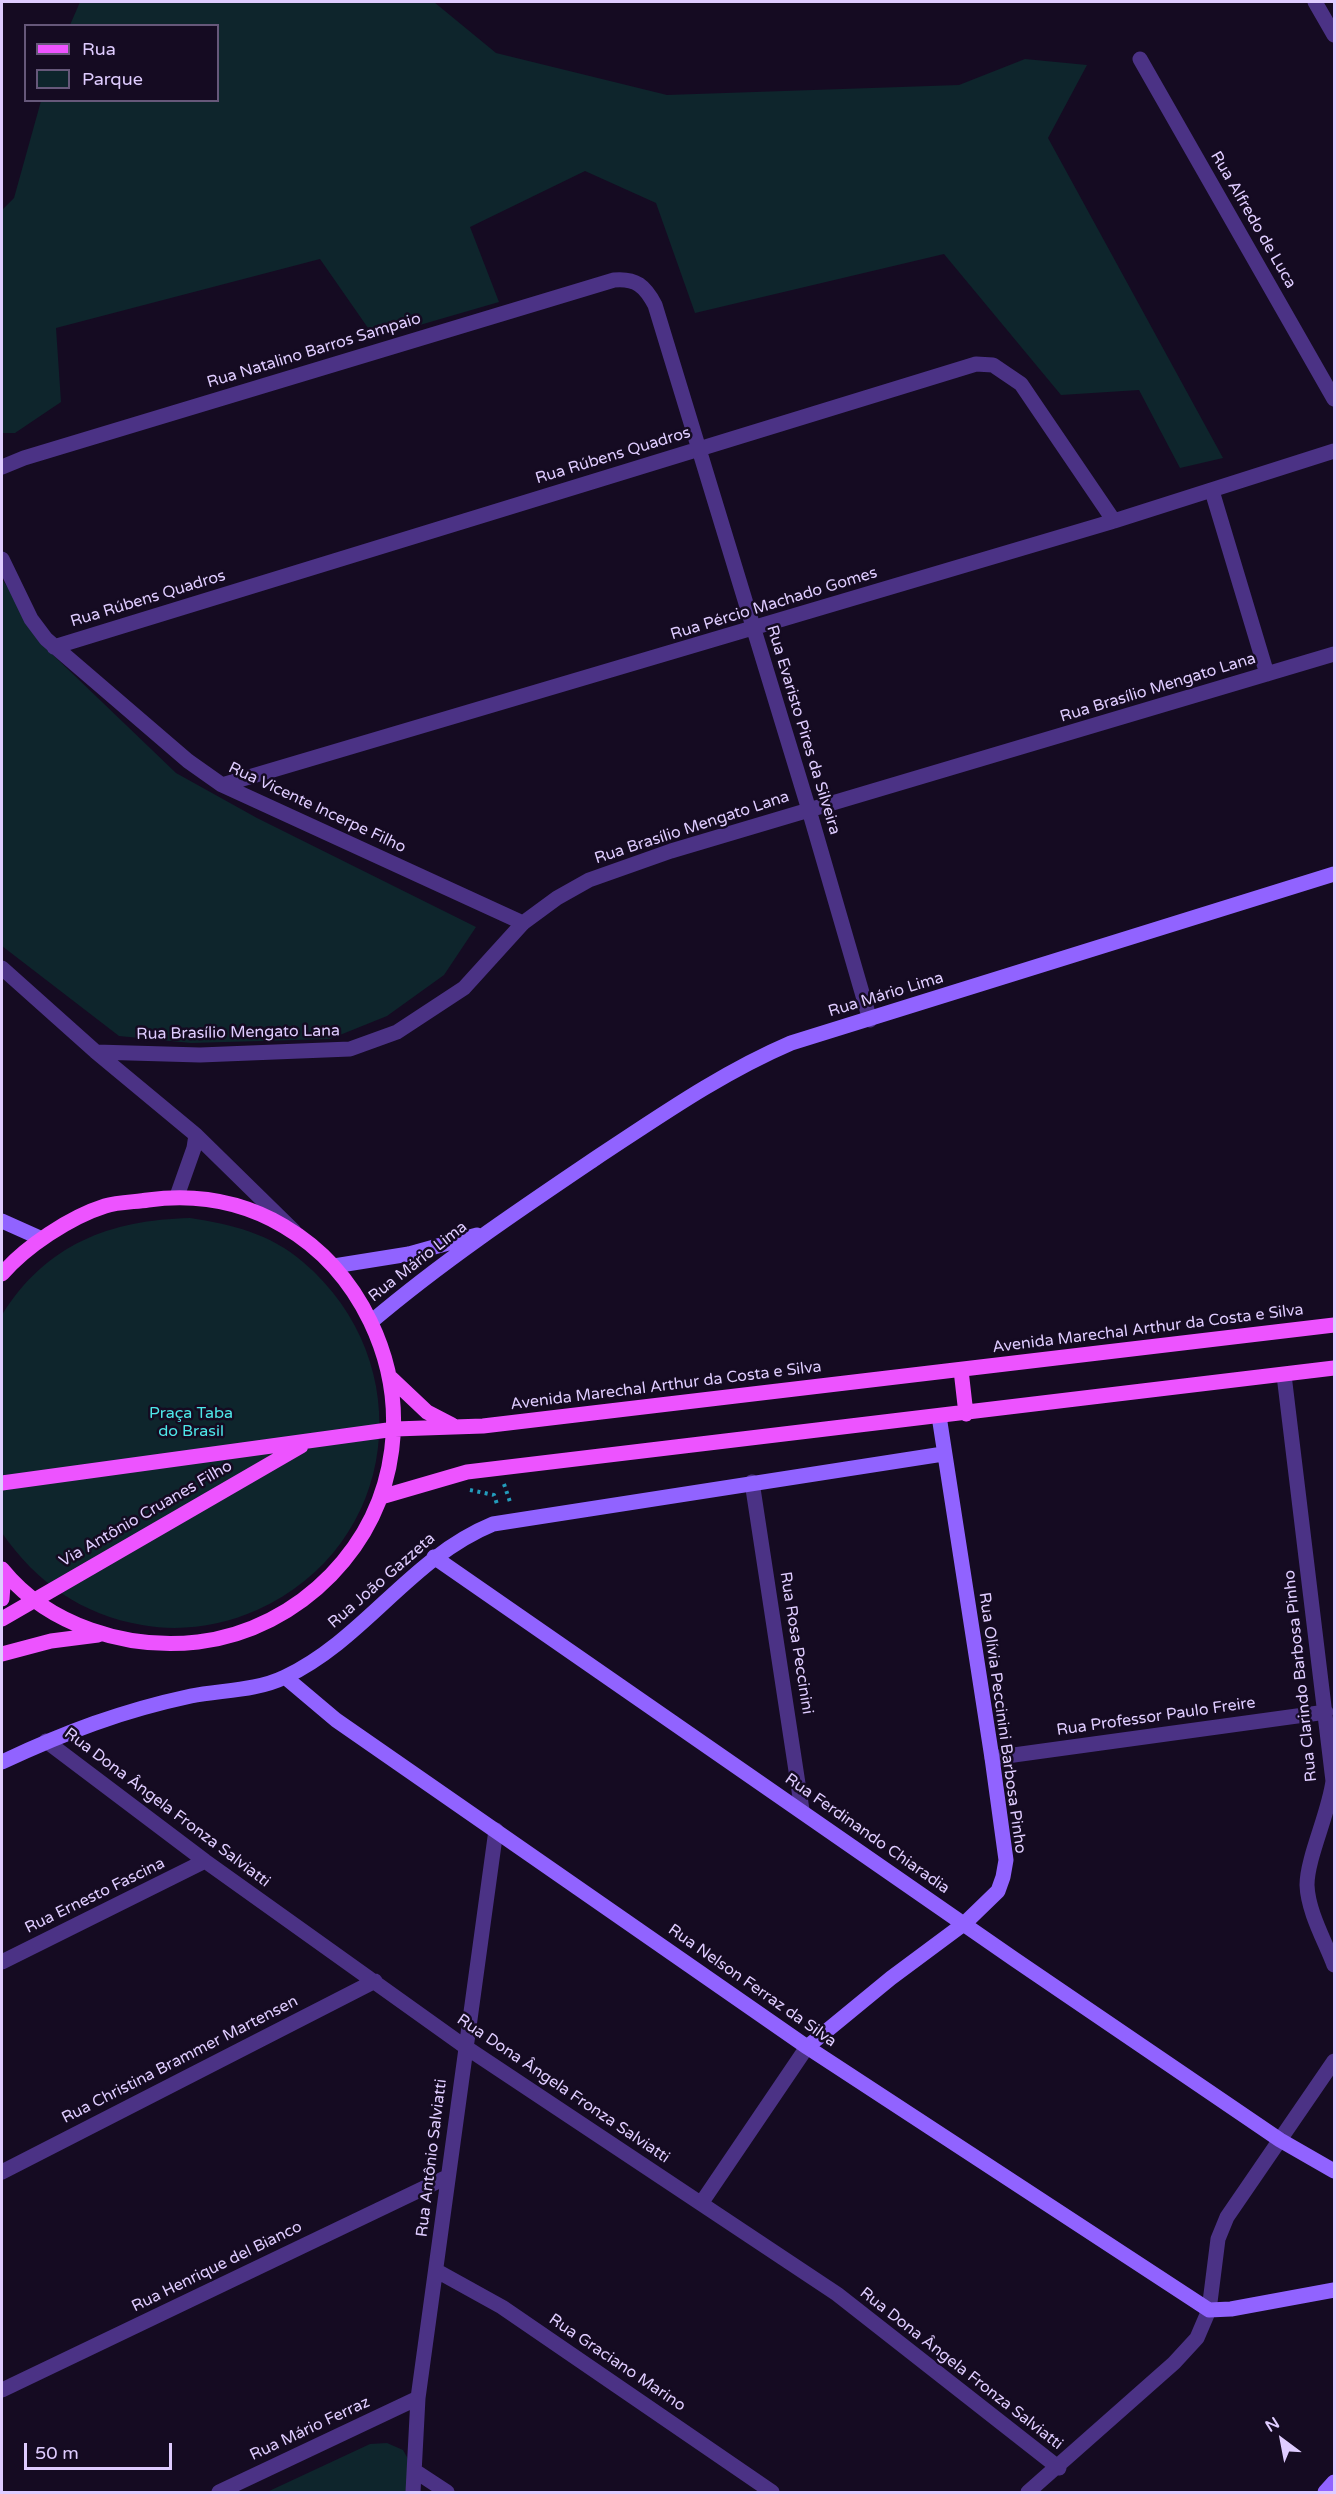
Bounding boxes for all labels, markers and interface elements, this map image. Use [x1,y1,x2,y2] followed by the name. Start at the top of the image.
[24,24,219,102] legend
[82,38,116,60] text: Rua
[82,68,143,90] text: Parque
[1206,148,1300,292] street label: Rua Alfredo de Luca
[205,309,423,393] street label: Rua Natalino Barros Sampaio
[533,423,693,489] street label: Rua Rúbens Quadros
[668,563,880,645] street label: Rua Pércio Machado Gomes
[68,566,228,632] street label: Rua Rúbens Quadros
[762,623,844,837] street label: Rua Evaristo Pires da Silveira
[1058,649,1258,727] street label: Rua Brasílio Mengato Lana
[225,758,409,858] street label: Rua Vicente Incerpe Filho
[592,787,792,869] street label: Rua Brasílio Mengato Lana
[826,968,946,1022] street label: Rua Mário Lima
[136,1022,340,1044] street label: Rua Brasílio Mengato Lana
[365,1218,471,1306] street label: Rua Mário Lima
[991,1300,1305,1358] street label: Avenida Marechal Arthur da Costa e Silva
[509,1357,823,1415] street label: Avenida Marechal Arthur da Costa e Silva
[149,1404,233,1442] park label: Praça Taba do Brasil
[56,1457,236,1571] street label: Via Antônio Cruanes Filho
[325,1529,439,1633] street label: Rua João Gazzeta
[1280,1569,1322,1783] street label: Rua Clarindo Barbosa Pinho
[775,1570,817,1716] street label: Rua Rosa Peccinini
[974,1591,1030,1855] street label: Rua Olívia Peccinini Barbosa Pinho
[1055,1694,1257,1740] street label: Rua Professor Paulo Freire
[60,1724,274,1892] street label: Rua Dona Ângela Fronza Salviatti
[781,1770,953,1898] street label: Rua Ferdinando Chiaradia
[22,1854,168,1938] street label: Rua Ernesto Fascina
[664,1920,840,2052] street label: Rua Nelson Ferraz da Silva
[59,1992,301,2128] street label: Rua Christina Brammer Martensen
[453,2010,673,2168] street label: Rua Dona Ângela Fronza Salviatti
[413,2078,451,2238] street label: Rua Antônio Salviatti
[129,2217,305,2317] street label: Rua Henrique del Bianco
[856,2284,1066,2454] street label: Rua Dona Ângela Fronza Salviatti
[545,2310,689,2416] street label: Rua Graciano Marino
[247,2393,373,2465] street label: Rua Mário Ferraz
[1252,2410,1312,2470] north arrow
[1262,2413,1283,2437] text: N
[27,2431,176,2469] scale bar
[35,2442,79,2464] text: 50 m

